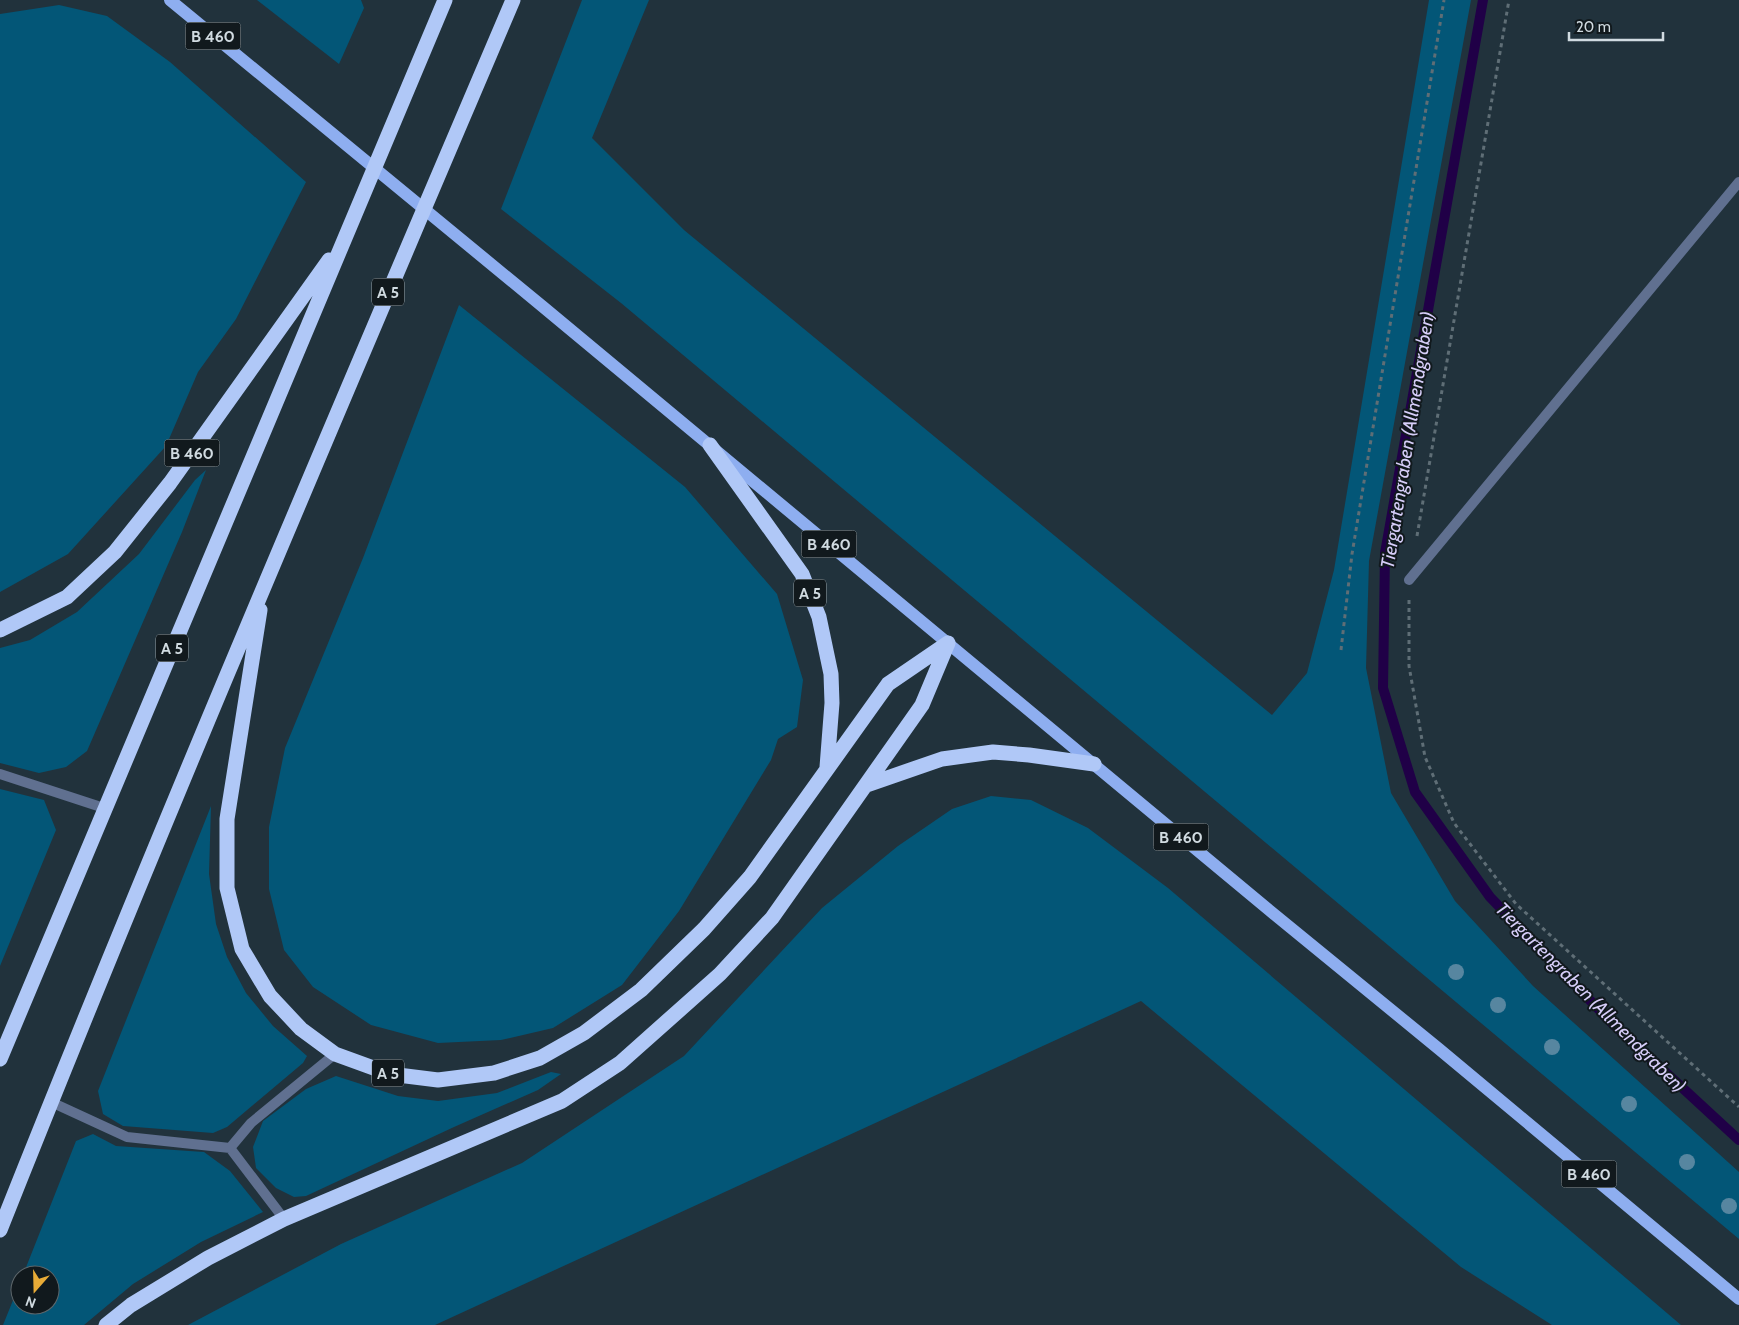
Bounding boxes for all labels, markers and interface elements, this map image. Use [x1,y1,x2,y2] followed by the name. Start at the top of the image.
[1569,10,1663,42] scale bar
[1576,18,1611,36] text: 20 m
[186,22,240,50] road number: B 460
[372,278,404,306] road number: A 5
[1376,310,1439,570] water label: Tiergartengraben (Allmendgraben)
[164,439,220,466] road number: B 460
[802,530,856,558] road number: B 460
[794,580,826,606] road number: A 5
[156,634,188,661] road number: A 5
[1154,824,1208,850] road number: B 460
[1491,897,1691,1097] water label: Tiergartengraben (Allmendgraben)
[372,1060,404,1086] road number: A 5
[1562,1160,1616,1188] road number: B 460
[10,1265,60,1315] north arrow
[23,1292,38,1312] text: N

